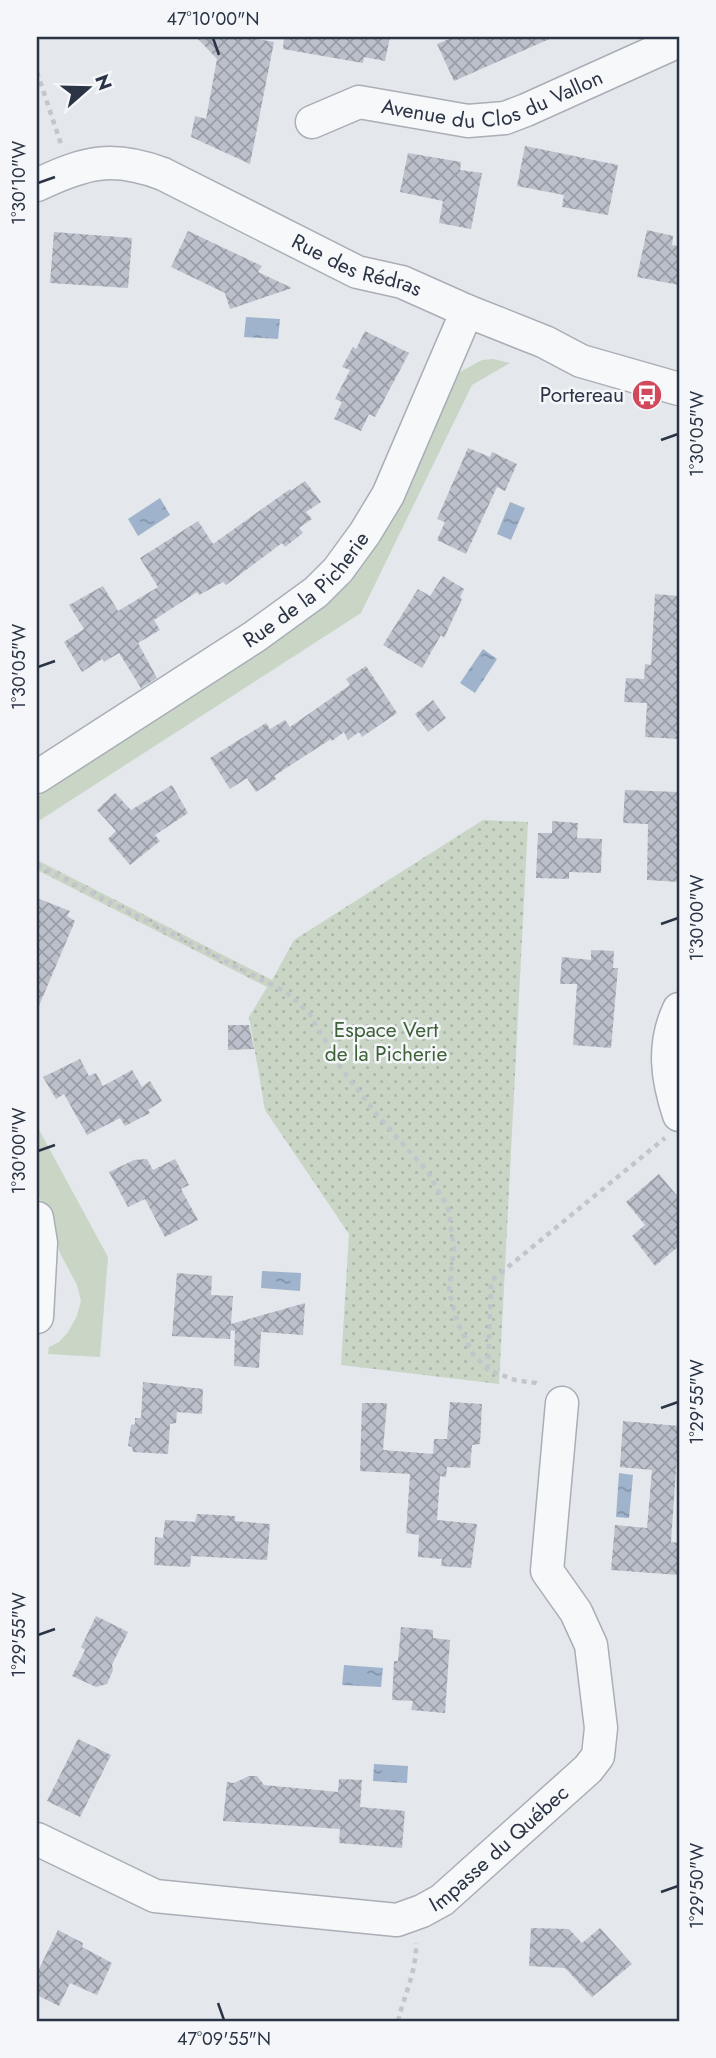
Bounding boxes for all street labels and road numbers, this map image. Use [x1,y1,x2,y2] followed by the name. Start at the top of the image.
[379,62,608,136] street label: Avenue du Clos du Vallon
[286,226,427,304] street label: Rue des Rédras
[237,525,376,655] street label: Rue de la Picherie
[424,1778,575,1919] street label: Impasse du Québec

